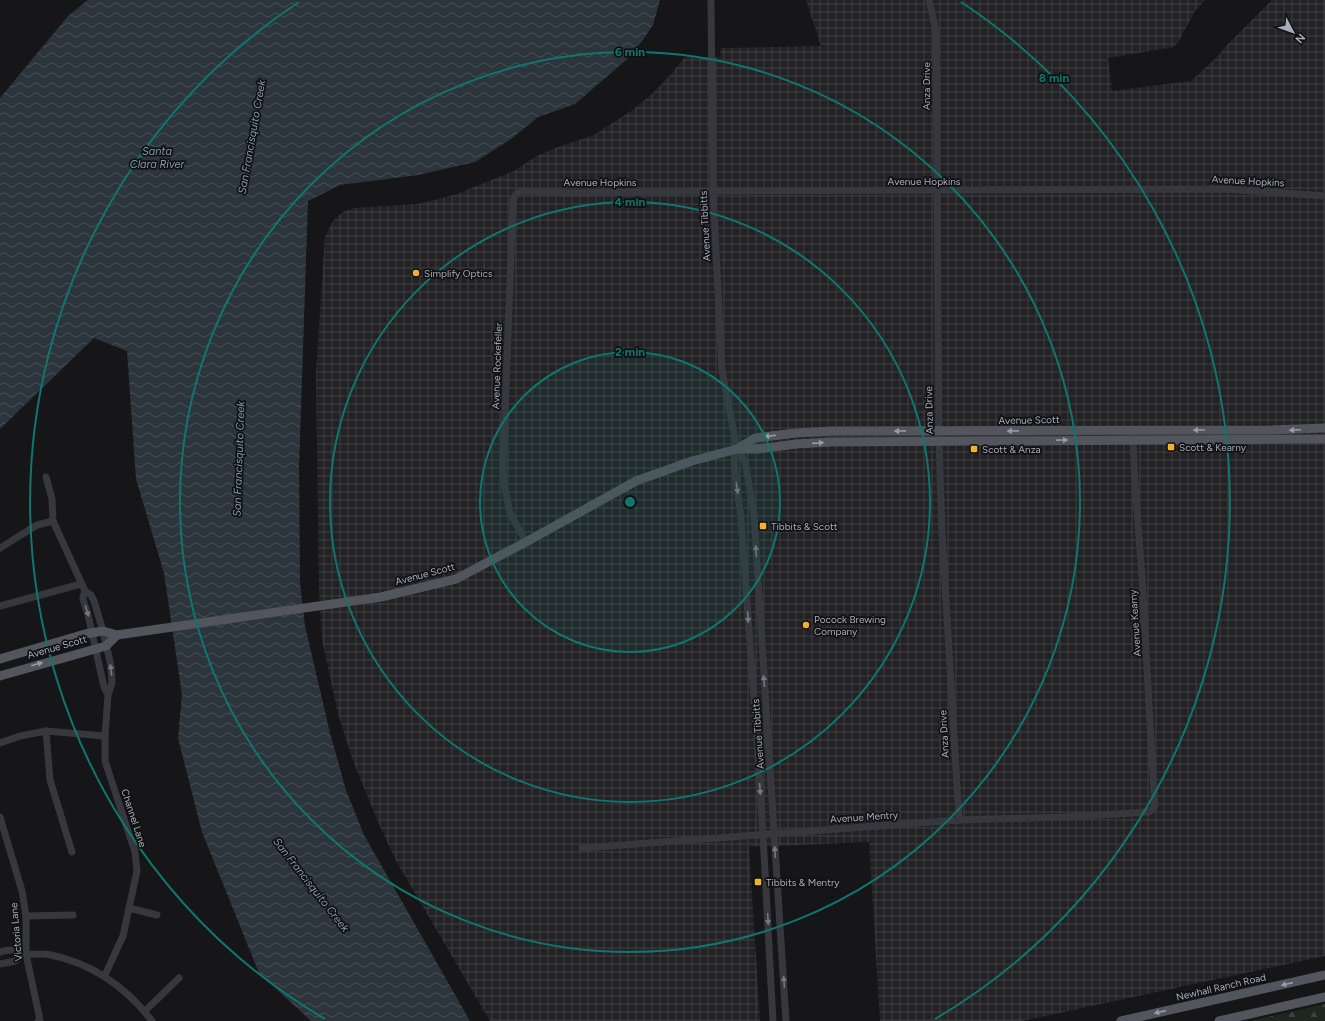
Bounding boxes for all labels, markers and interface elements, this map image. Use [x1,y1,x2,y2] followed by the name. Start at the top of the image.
[1273,12,1313,52] north arrow
[1292,31,1308,46] text: N
[615,45,645,59] text: 6 min
[920,61,933,110] street label: Anza Drive
[1039,71,1069,85] text: 8 min
[236,78,269,195] water label: San Francisquito Creek
[130,145,186,171] water label: Santa Clara River
[1211,173,1285,189] street label: Avenue Hopkins
[888,175,961,188] street label: Avenue Hopkins
[564,176,637,189] street label: Avenue Hopkins
[697,190,713,261] street label: Avenue Tibbitts
[615,195,646,209] text: 4 min
[424,267,493,280] place label: Simplify Optics
[411,268,421,278] marker: Simplify Optics
[489,322,505,409] street label: Avenue Rockefeller
[615,345,645,359] text: 2 min
[922,385,936,434] street label: Anza Drive
[230,400,248,517] water label: San Francisquito Creek
[998,413,1060,427] street label: Avenue Scott
[1289,426,1301,433] one-way arrow
[1192,427,1205,433] one-way arrow
[893,428,906,434] one-way arrow
[1006,428,1019,434] one-way arrow
[764,433,777,439] one-way arrow
[1056,437,1068,444] one-way arrow
[812,440,825,446] one-way arrow
[1179,441,1247,454] place label: Scott & Kearny
[1166,442,1176,452] marker: Scott & Kearny
[982,443,1041,456] place label: Scott & Anza
[969,444,979,454] marker: Scott & Anza
[734,482,740,494] one-way arrow
[623,495,637,509] centre of rings
[771,520,838,533] place label: Tibbits & Scott
[758,521,768,531] marker: Tibbits & Scott
[753,545,760,557] one-way arrow
[394,560,456,588] street label: Avenue Scott
[1126,588,1144,657] street label: Avenue Kearny
[84,605,90,617] one-way arrow
[745,611,752,623] one-way arrow
[814,613,886,638] place label: Pocock Brewing Company
[801,620,811,630] marker: Pocock Brewing Company
[26,632,88,662] street label: Avenue Scott
[32,661,44,667] one-way arrow
[108,664,114,676] one-way arrow
[761,675,768,687] one-way arrow
[749,698,767,770] street label: Avenue Tibbitts
[936,709,952,758] street label: Anza Drive
[757,783,764,795] one-way arrow
[118,787,150,849] street label: Channel Lane
[830,808,899,826] street label: Avenue Mentry
[270,835,352,935] water label: San Francisquito Creek
[772,846,779,858] one-way arrow
[766,876,840,889] place label: Tibbits & Mentry
[753,877,763,887] marker: Tibbits & Mentry
[7,902,25,962] street label: Victoria Lane
[764,913,771,925] one-way arrow
[1175,970,1267,1004] street label: Newhall Ranch Road
[780,976,787,988] one-way arrow
[1281,981,1293,987] one-way arrow
[1154,1010,1166,1016] one-way arrow

